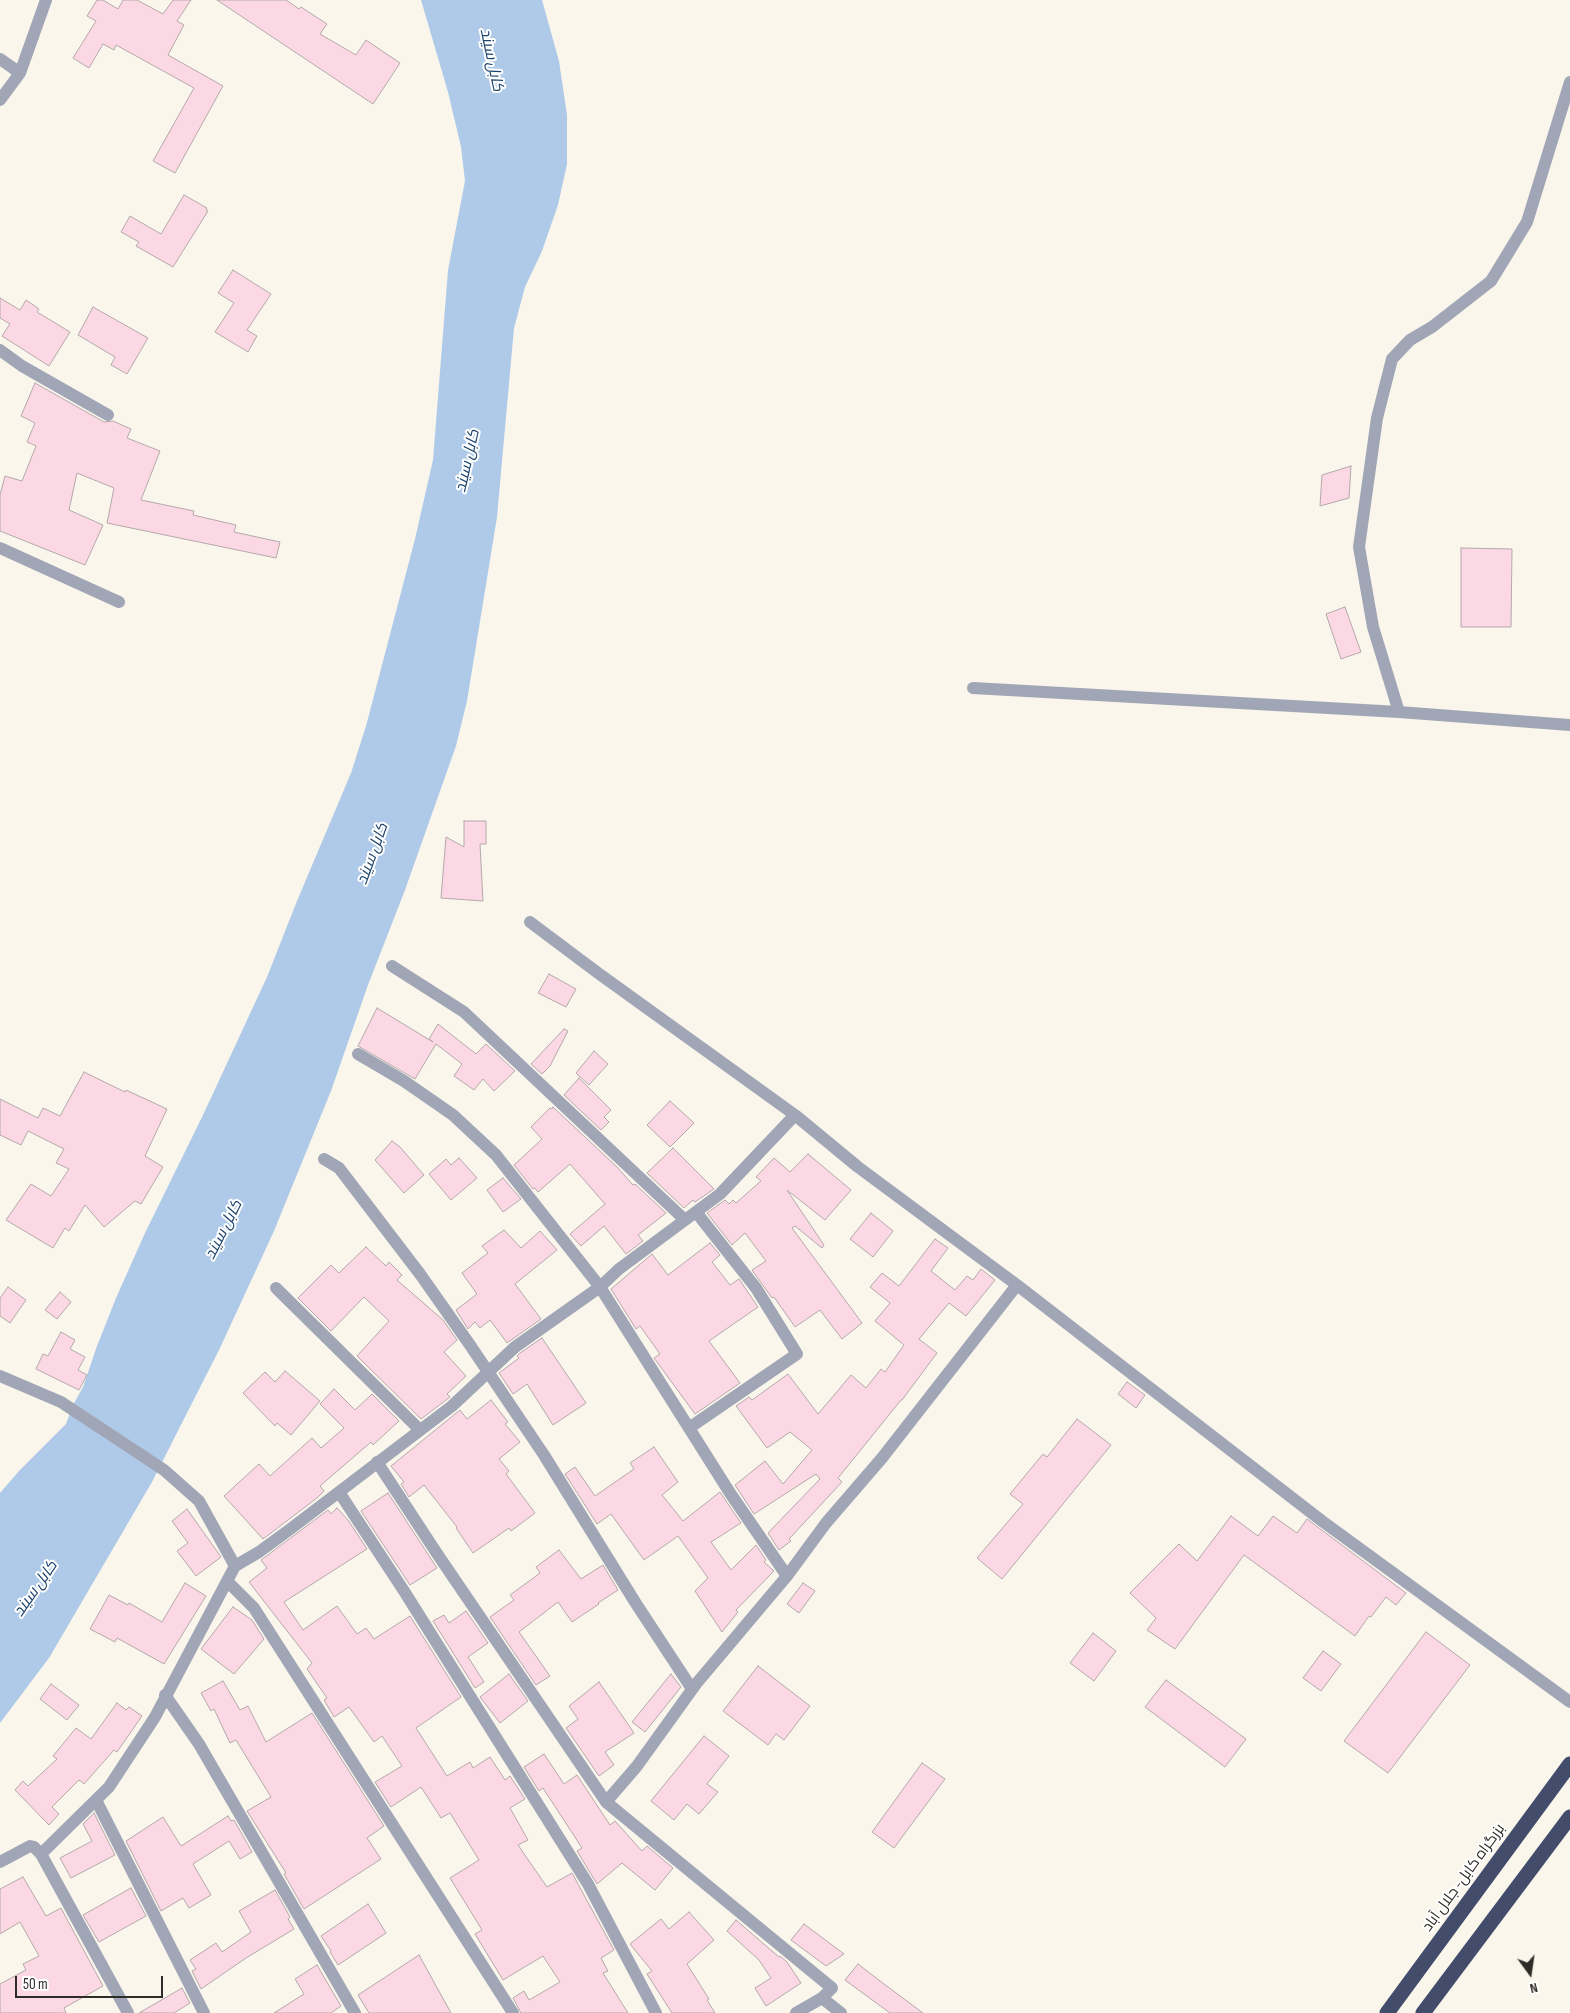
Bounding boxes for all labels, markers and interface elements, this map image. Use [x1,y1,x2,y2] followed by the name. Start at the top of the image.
[475,27,507,93] water label: کابل سيند
[451,428,485,494] water label: کابل سيند
[353,821,393,887] water label: کابل سيند
[201,1197,247,1263] water label: کابل سيند
[10,1557,62,1621] water label: کابل سيند
[1419,1821,1509,1935] street label: بزرگراه کابل- جلال آباد
[1505,1948,1555,1998] north arrow
[18,1966,165,1998] scale bar
[23,1975,48,1994] text: 50 m
[1528,1979,1539,1997] text: N

